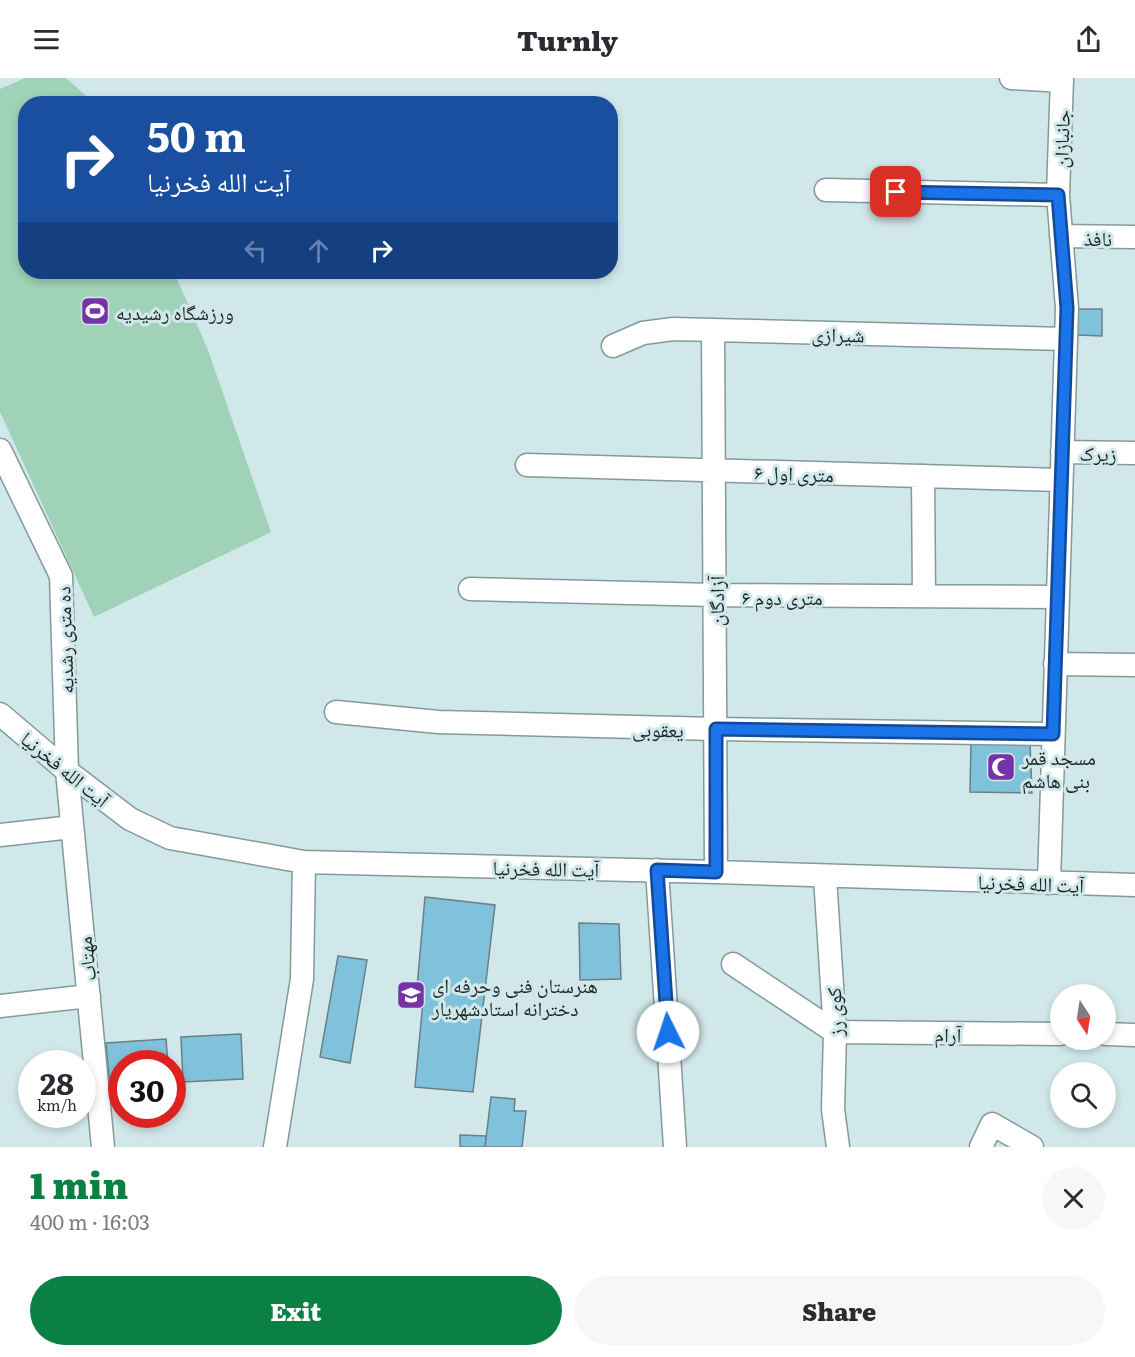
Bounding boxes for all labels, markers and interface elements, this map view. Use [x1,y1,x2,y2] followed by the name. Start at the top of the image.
[517,19,618,59] text: Turnly
[30,23,63,56] icon: menu
[1072,23,1105,56] icon: share
[147,103,246,165] text: 50 m
[1044,109,1076,169] street label: جانبازان
[48,120,126,198] icon: right
[147,160,291,200] text: آیت الله فخرنیا
[870,166,921,217] pin
[879,175,912,208] icon: arrive
[1084,222,1112,252] street label: نافذ
[239,234,272,267] icon: left
[302,234,335,267] icon: ahead
[365,234,398,267] icon: right
[79,295,111,327] sports icon: ورزشگاه رشیدیه
[116,296,234,326] place label: ورزشگاه رشیدیه
[811,318,865,348] street label: شیرازی
[1079,437,1117,467] street label: زیرک
[754,456,834,488] street label: ۶ متری اول
[700,575,730,626] street label: آزادگان
[741,581,823,612] street label: ۶ متری دوم
[46,586,80,694] street label: ده متری رشدیه
[632,713,684,743] street label: یعقوبی
[15,723,118,814] street label: آیت الله فخرنیا
[1021,741,1096,795] place label: مسجد قمر بنی هاشم
[985,751,1017,783] mosque icon: مسجد قمر بنی هاشم
[493,851,600,883] street label: آیت الله فخرنیا
[977,865,1086,899] street label: آیت الله فخرنیا
[68,935,102,983] street label: مهتاب
[431,969,598,1022] place label: هنرستان فنی وحرفه ای دخترانه استادشهریار
[395,979,427,1011] school or university icon: هنرستان فنی وحرفه ای دخترانه استادشهریار
[1050,984,1116,1050] north arrow
[1050,984,1116,1128] map controls
[817,987,849,1038] street label: کوی رز
[636,1000,700,1064] position arrow
[934,1018,963,1049] street label: آرام
[108,1050,186,1128] speed limit sign: 30
[40,1060,74,1104] text: 28
[1050,1062,1116,1128] button: search
[37,1093,77,1116] text: km/h
[30,1157,128,1210] text: 1 min
[1042,1167,1105,1230] button: close
[30,1206,150,1236] text: 400 m · 16:03
[30,1276,562,1345] button: Exit
[574,1276,1105,1345] button: Share

